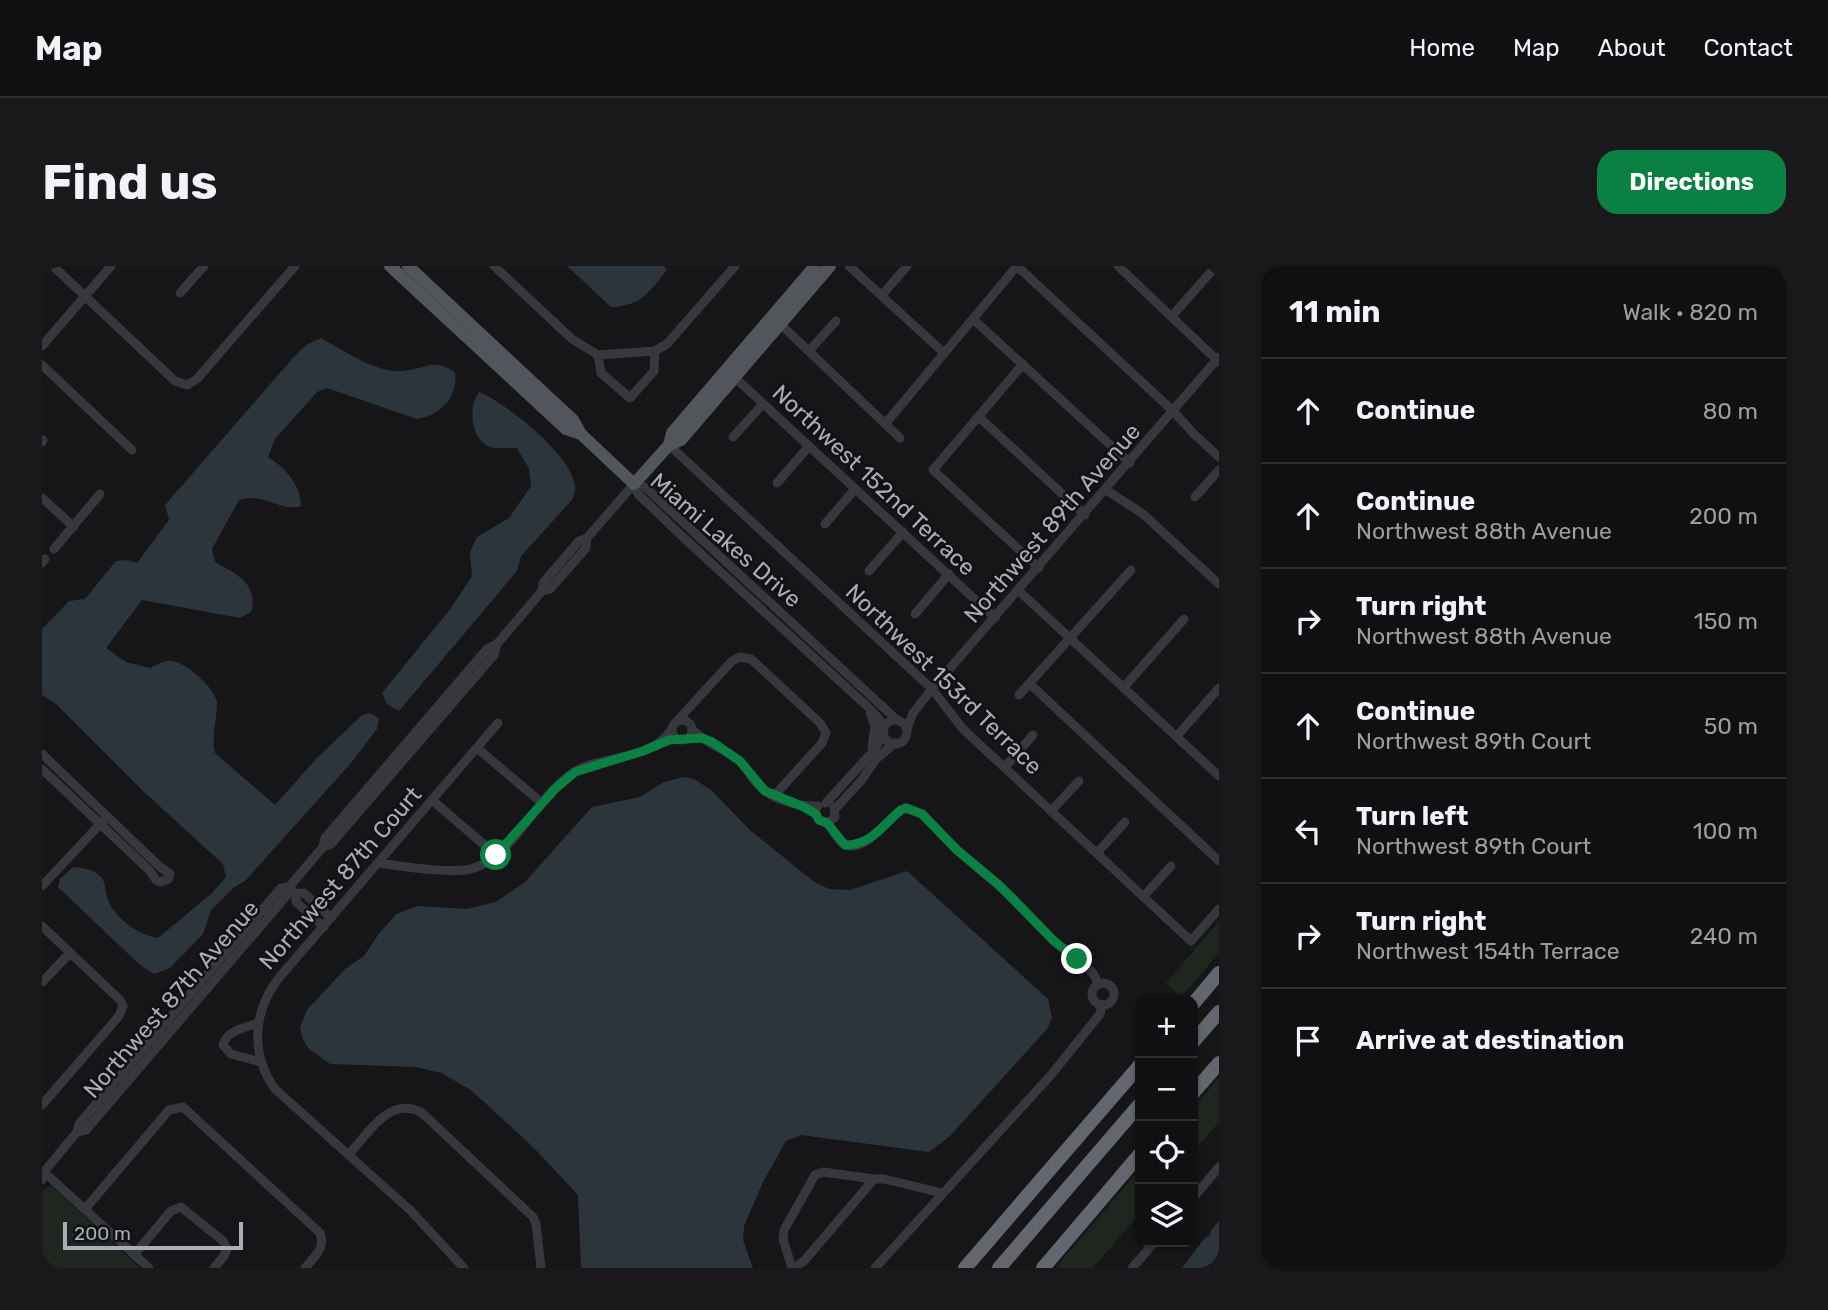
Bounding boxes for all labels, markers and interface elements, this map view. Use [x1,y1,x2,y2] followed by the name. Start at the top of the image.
[35,29,103,68] text: Map
[1409,34,1475,62] text: Home
[1513,34,1560,62] text: Map
[1598,34,1666,62] text: About
[1704,34,1793,62] text: Contact
[1597,150,1786,214] button: Directions
[42,153,218,211] text: Find us
[1289,294,1381,330] text: 11 min
[1622,298,1758,326] text: Walk · 820 m
[767,379,981,581] street label: Northwest 152nd Terrace
[1289,392,1327,430] icon: ahead
[1356,395,1475,426] text: Continue
[1703,397,1758,425] text: 80 m
[958,418,1146,628] street label: Northwest 89th Avenue
[645,467,807,613] street label: Miami Lakes Drive
[1356,486,1475,517] text: Continue
[1289,497,1327,535] icon: ahead
[1689,502,1758,530] text: 200 m
[1356,517,1612,545] text: Northwest 88th Avenue
[840,578,1048,780] street label: Northwest 153rd Terrace
[1356,591,1486,622] text: Turn right
[1289,602,1327,640] icon: right
[1694,607,1758,635] text: 150 m
[1356,622,1612,650] text: Northwest 88th Avenue
[1356,696,1475,727] text: Continue
[1289,707,1327,745] icon: ahead
[1704,712,1758,740] text: 50 m
[1356,727,1591,755] text: Northwest 89th Court
[253,781,427,975] street label: Northwest 87th Court
[1356,801,1468,832] text: Turn left
[1289,812,1327,850] icon: left
[1693,817,1758,845] text: 100 m
[1356,832,1591,860] text: Northwest 89th Court
[480,839,511,870] route start
[77,894,265,1104] street label: Northwest 87th Avenue
[1356,906,1486,937] text: Turn right
[1289,917,1327,955] icon: right
[1690,922,1758,950] text: 240 m
[1356,937,1620,965] text: Northwest 154th Terrace
[1061,943,1092,974] route end
[1135,995,1198,1247] map controls
[1135,995,1198,1058] button: +
[1289,1022,1327,1060] icon: arrive
[1356,1025,1624,1056] text: Arrive at destination
[1135,1058,1198,1121] button: −
[1135,1121,1198,1184] button: locate
[1135,1184,1198,1247] button: layers
[63,1219,243,1251] scale bar
[74,1222,131,1245] text: 200 m

